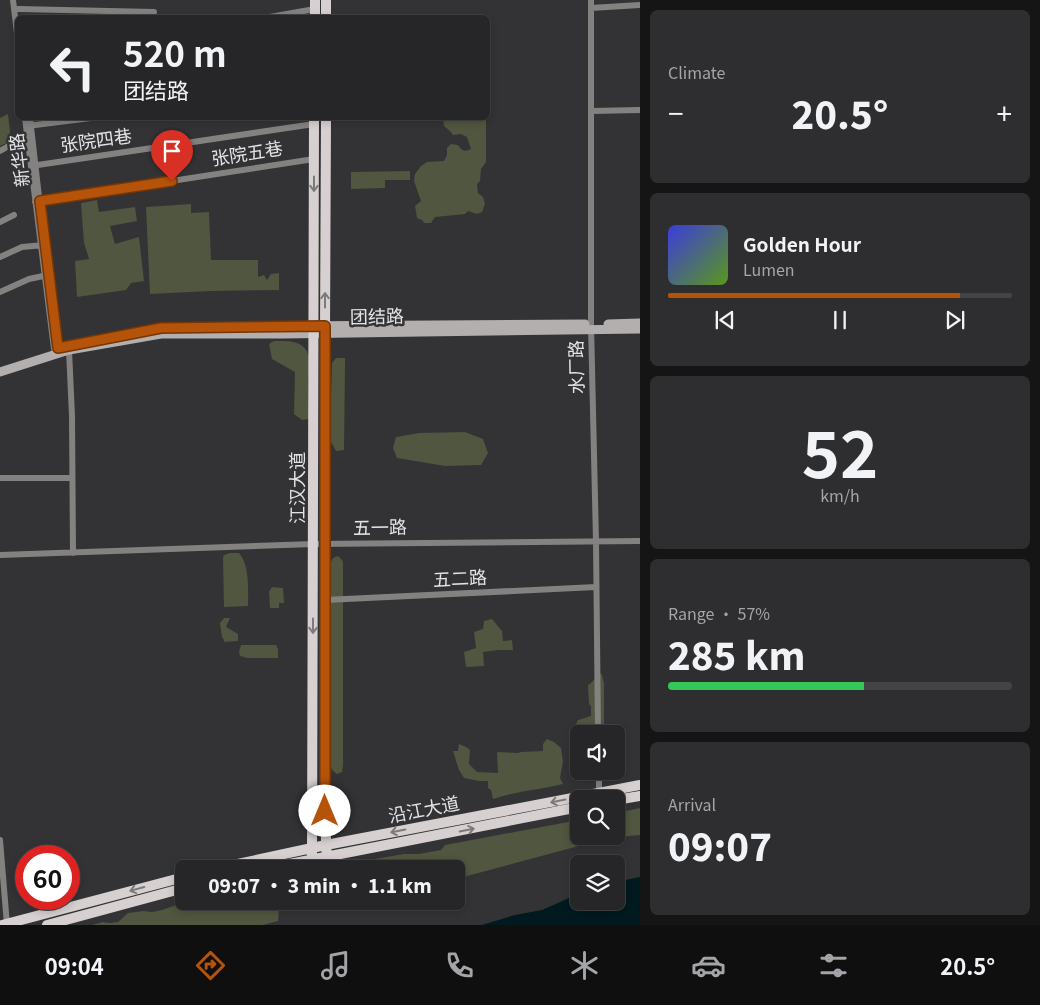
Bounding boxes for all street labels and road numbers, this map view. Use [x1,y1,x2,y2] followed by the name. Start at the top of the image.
[58,121,133,157] street label: 张院四巷
[2,132,34,189] street label: 新华路
[209,134,284,170] street label: 张院五巷
[350,302,404,328] street label: 团结路
[562,340,588,394] street label: 水厂路
[283,452,309,524] street label: 江汉大道
[353,513,407,539] street label: 五一路
[432,563,488,591] street label: 五二路
[386,788,461,828] street label: 沿江大道

